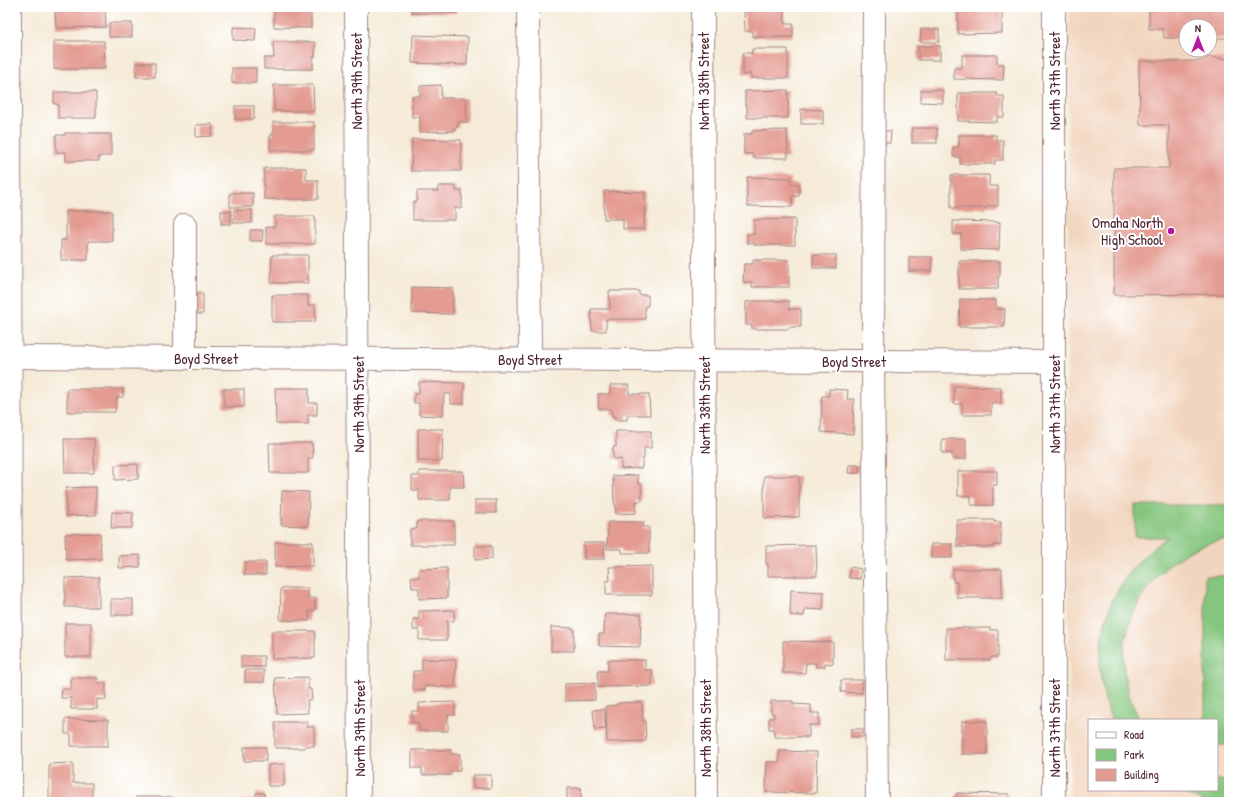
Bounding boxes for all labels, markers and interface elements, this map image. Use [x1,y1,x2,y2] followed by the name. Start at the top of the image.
[1178,18,1218,58] north arrow
[1195,21,1201,35] text: N
[693,31,714,130] street label: North 38th Street
[1044,31,1065,130] street label: North 37th Street
[346,32,367,129] street label: North 39th Street
[1092,212,1163,250] place label: Omaha North High School
[1166,226,1176,236] marker: Omaha North High School
[174,348,239,369] street label: Boyd Street
[498,349,563,370] street label: Boyd Street
[822,351,887,372] street label: Boyd Street
[1044,354,1065,453] street label: North 37th Street
[348,355,369,452] street label: North 39th Street
[694,355,715,454] street label: North 38th Street
[695,678,716,777] street label: North 38th Street
[1044,678,1065,777] street label: North 37th Street
[349,679,370,776] street label: North 39th Street
[1088,719,1218,791] legend
[1124,726,1144,743] text: Road
[1124,746,1144,763] text: Park
[1124,766,1159,783] text: Building

